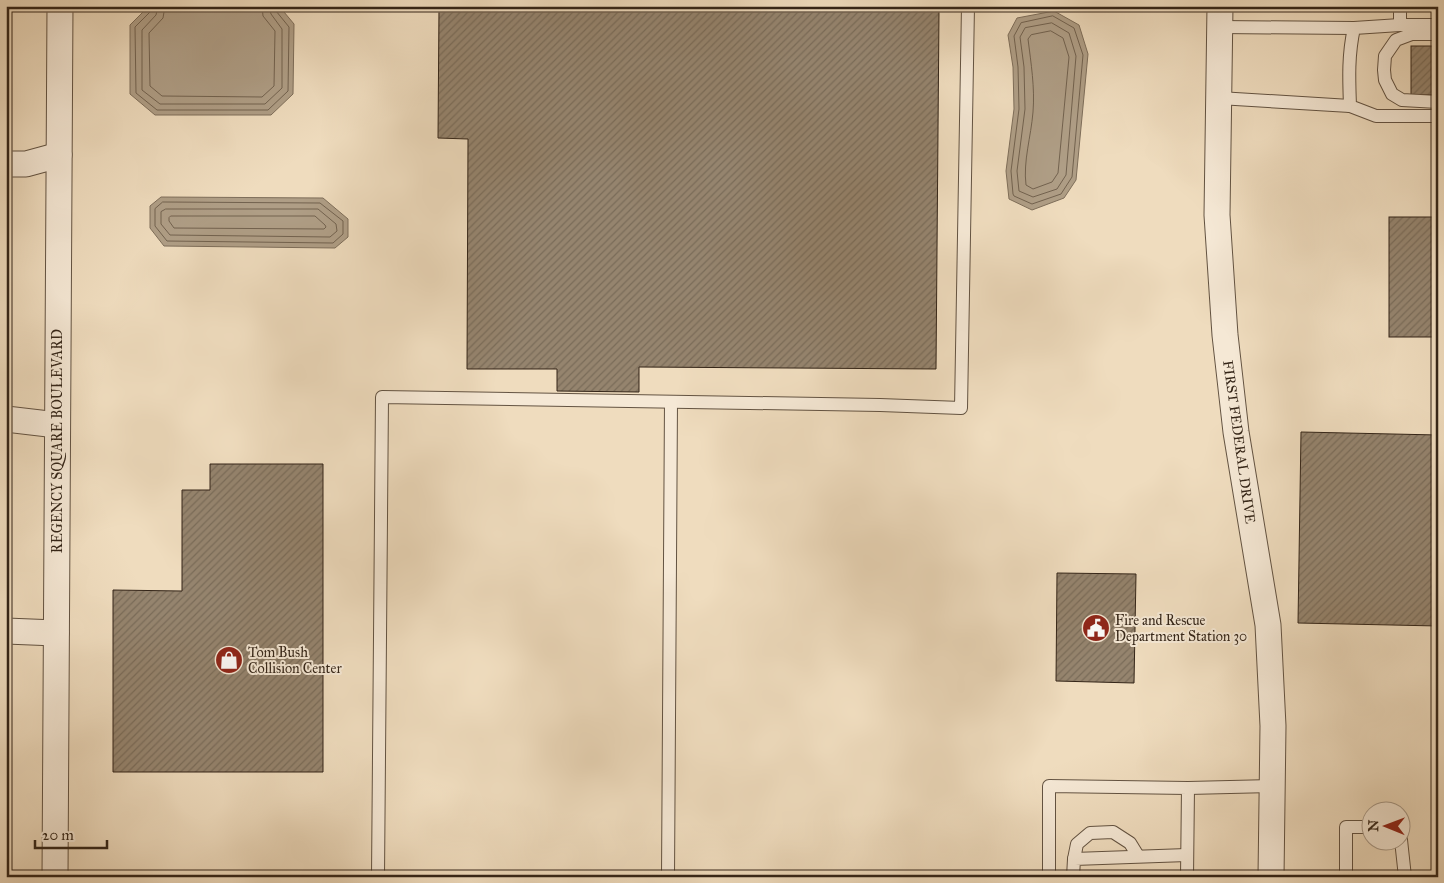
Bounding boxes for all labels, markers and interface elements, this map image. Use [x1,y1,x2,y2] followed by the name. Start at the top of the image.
[49,329,66,553] street label: REGENCY SQUARE BOULEVARD
[1219,359,1259,525] street label: FIRST FEDERAL DRIVE
[1115,612,1247,645] place label: Fire and Rescue Department Station 30
[1081,613,1111,643] public building icon: Fire and Rescue Department Station 30
[248,644,342,677] place label: Tom Bush Collision Center
[214,645,244,675] shop icon: Tom Bush Collision Center
[1362,800,1412,850] north arrow
[35,818,108,850] scale bar
[1365,820,1382,832] text: N
[42,826,74,844] text: 20 m

